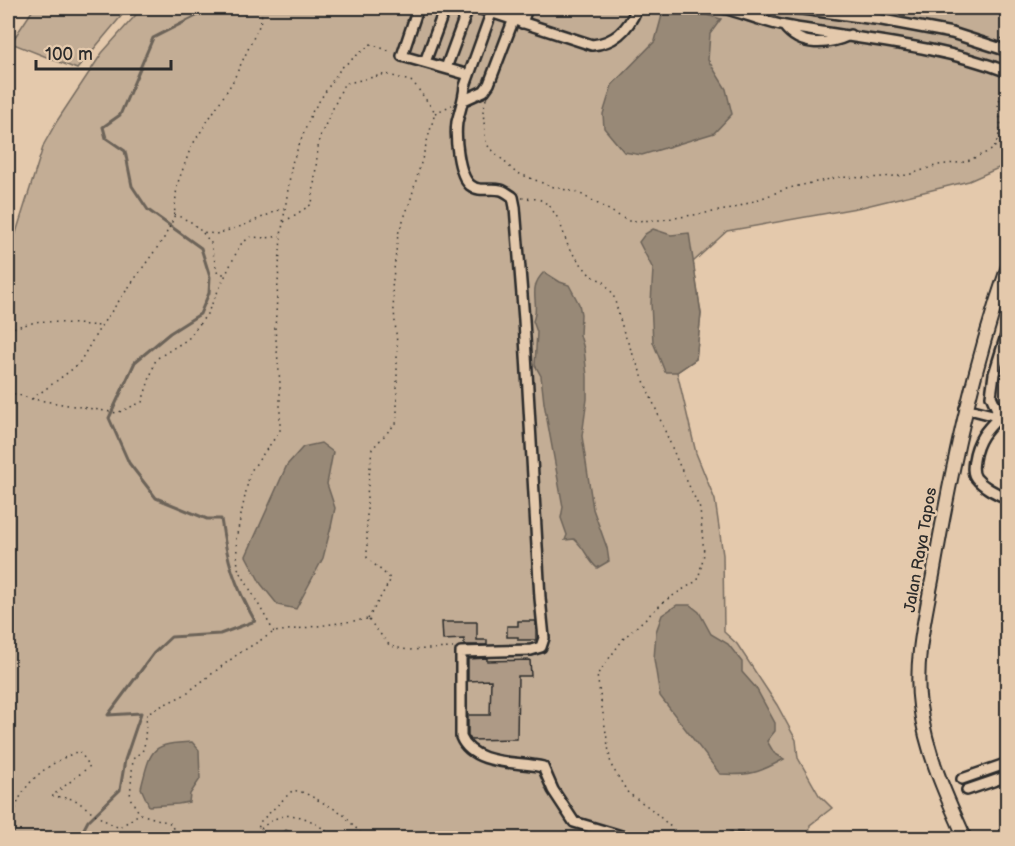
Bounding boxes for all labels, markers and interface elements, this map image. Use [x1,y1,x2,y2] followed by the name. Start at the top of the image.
[36,33,171,71] scale bar
[45,44,93,65] text: 100 m
[901,486,941,614] street label: Jalan Raya Tapos

